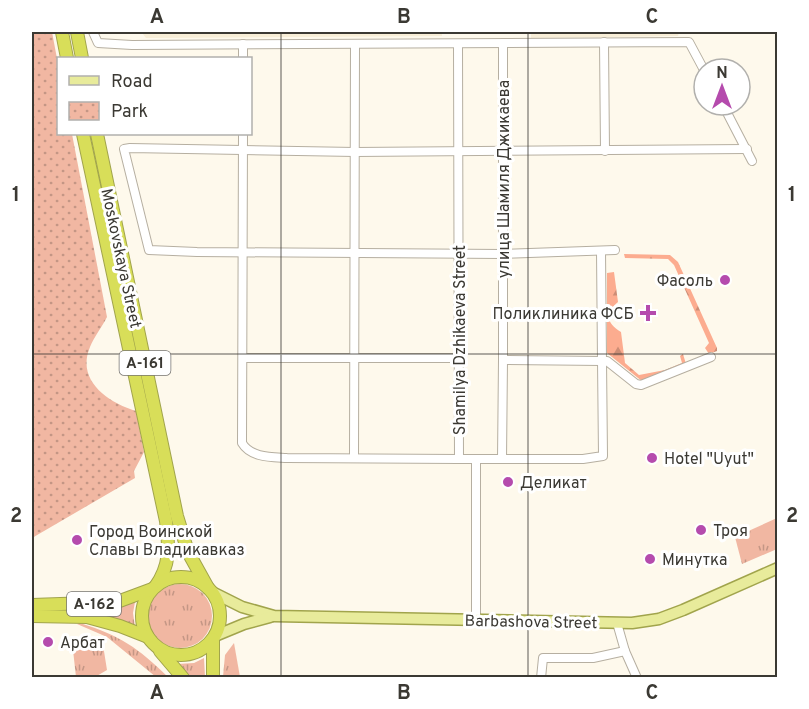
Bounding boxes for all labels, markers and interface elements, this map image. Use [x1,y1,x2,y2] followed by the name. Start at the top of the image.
[150,5,164,31] text: A
[397,5,411,31] text: B
[646,5,658,31] text: C
[57,57,252,135] legend
[692,57,752,117] north arrow
[716,64,728,84] text: N
[111,71,153,94] text: Road
[495,80,515,278] street label: улица Шамиля Джикаева
[111,101,148,124] text: Park
[12,183,20,209] text: 1
[788,183,796,209] text: 1
[95,187,145,330] street label: Moskovskaya Street
[451,245,471,435] street label: Shamilya Dzhikaeva Street
[657,272,713,292] place label: Фасоль
[718,273,732,287] marker: Фасоль
[639,304,657,322] marker: Поликлиника ФСБ
[492,305,634,325] place label: Поликлиника ФСБ
[120,351,170,375] road number: А-161
[664,450,754,470] place label: Hotel "Uyut"
[645,451,659,465] marker: Hotel "Uyut"
[520,474,587,494] place label: Деликат
[501,475,515,489] marker: Деликат
[10,504,22,530] text: 2
[786,504,798,530] text: 2
[713,522,748,542] place label: Троя
[89,523,245,561] place label: Город Воинской Славы Владикавказ
[694,523,708,537] marker: Троя
[70,533,84,547] marker: Город Воинской Славы Владикавказ
[662,551,728,571] place label: Минутка
[643,552,657,566] marker: Минутка
[67,592,121,616] road number: А-162
[464,612,597,634] street label: Barbashova Street
[60,634,105,654] place label: Арбат
[41,635,55,649] marker: Арбат
[150,681,164,707] text: A
[397,681,411,707] text: B
[646,681,658,707] text: C

